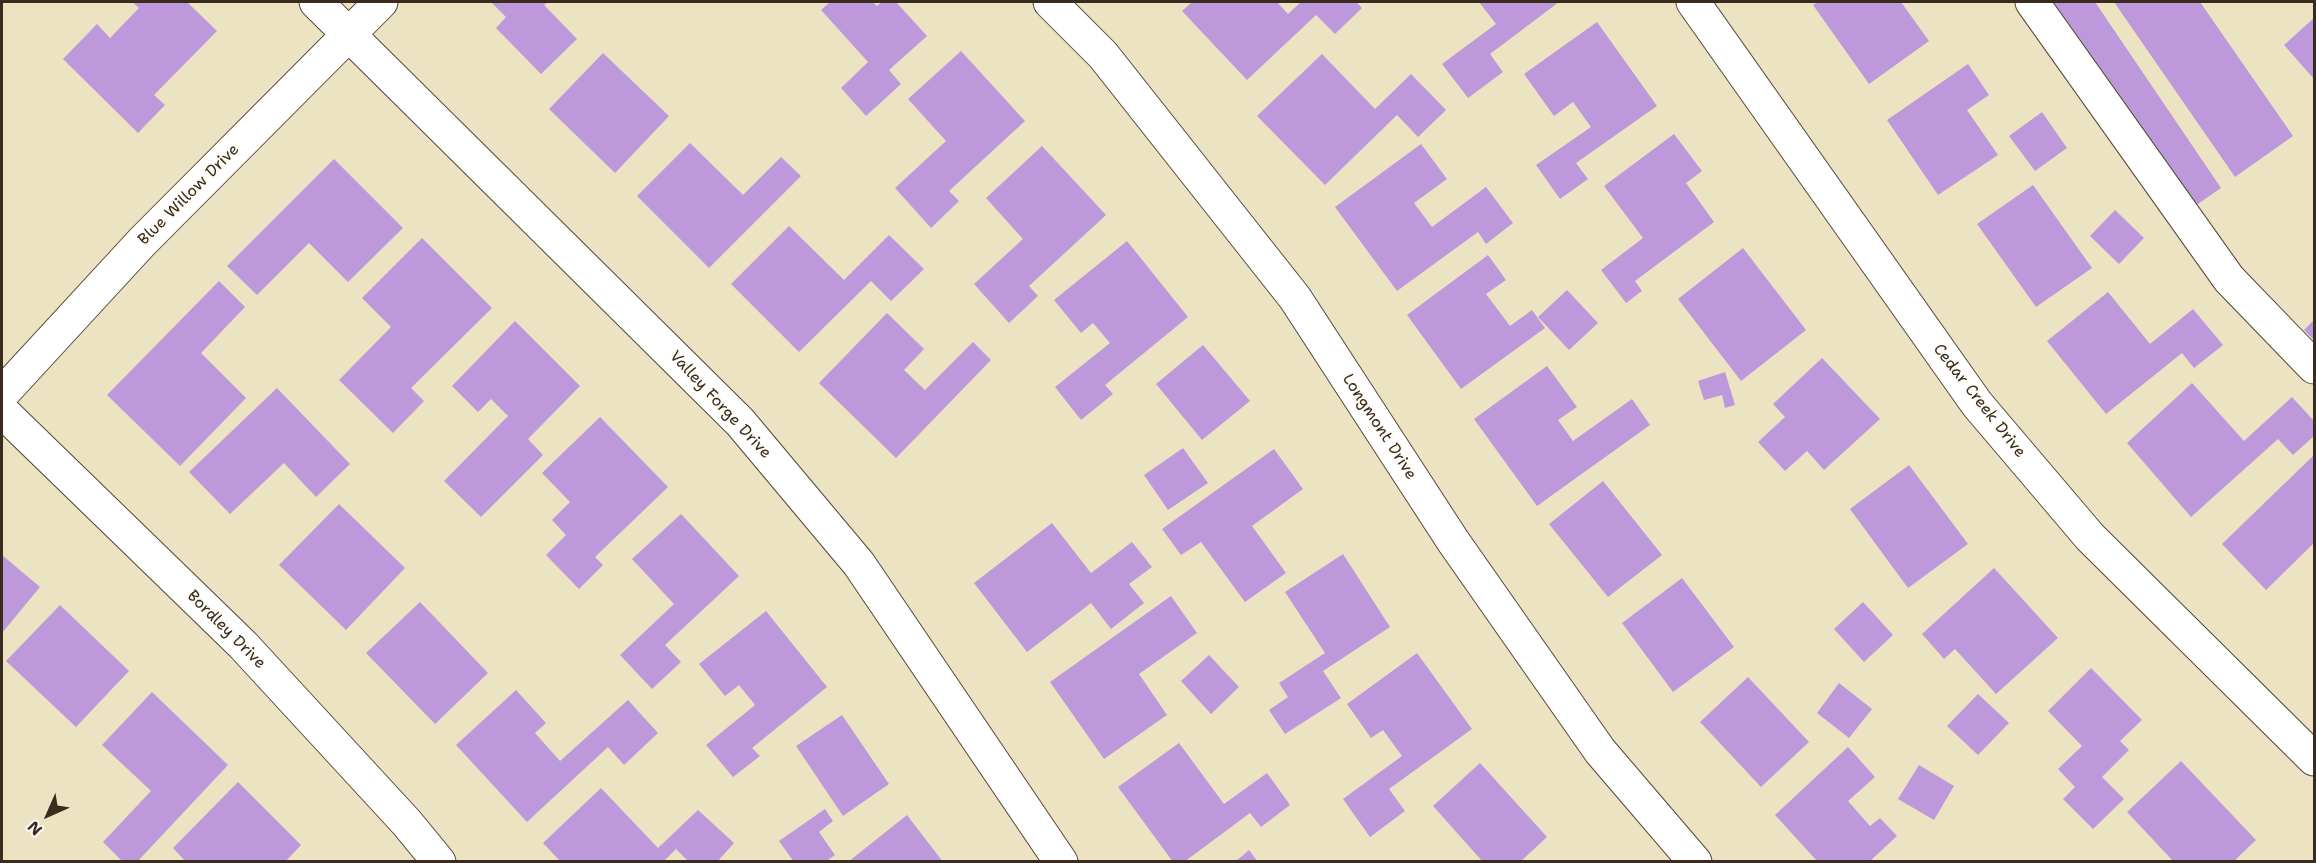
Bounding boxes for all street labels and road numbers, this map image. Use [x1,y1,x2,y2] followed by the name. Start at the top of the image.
[134,140,244,250] street label: Blue Willow Drive
[1929,340,2029,462] street label: Cedar Creek Drive
[665,347,775,463] street label: Valley Forge Drive
[1338,371,1420,483] street label: Longmont Drive
[183,587,269,673] street label: Bordley Drive

